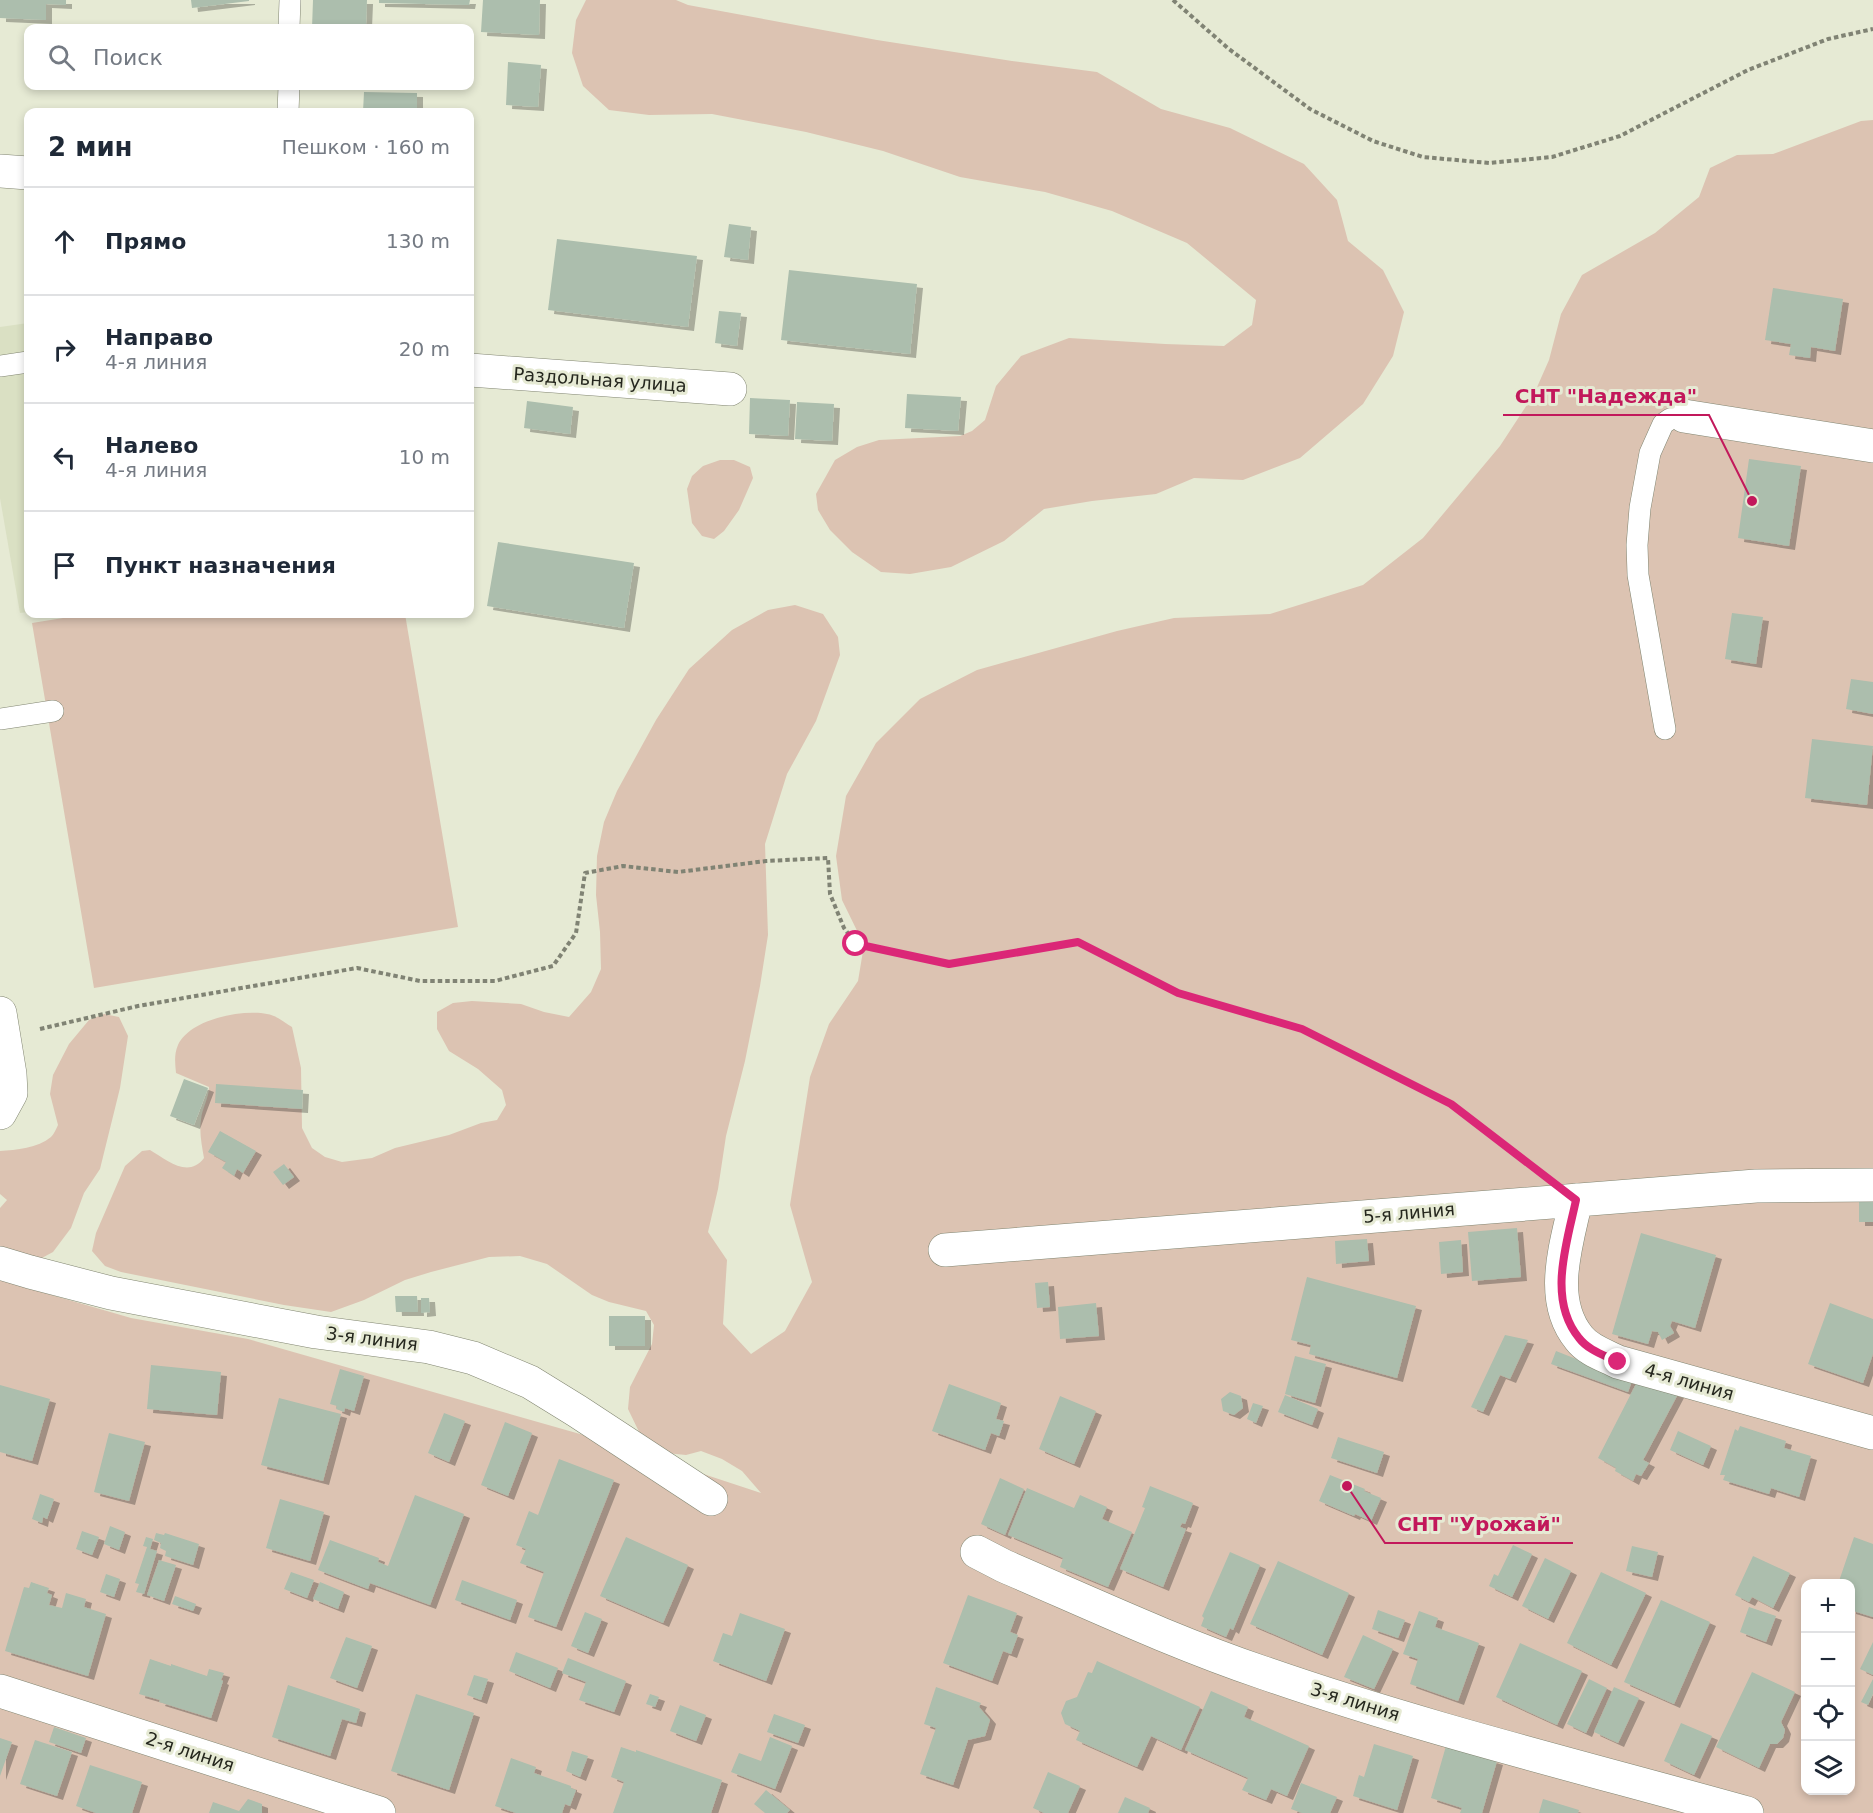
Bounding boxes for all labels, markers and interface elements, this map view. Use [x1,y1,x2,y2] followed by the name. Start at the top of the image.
[24,24,474,90] search box
[45,41,78,74] icon: search
[93,45,163,70] text: Поиск
[48,132,133,162] text: 2 мин
[282,135,450,159] text: Пешком · 160 m
[48,225,81,258] icon: ahead
[105,229,186,254] text: Прямо
[386,229,450,253] text: 130 m
[105,325,213,350] text: Направо
[48,333,81,366] icon: right
[399,337,450,361] text: 20 m
[105,350,207,374] text: 4-я линия
[513,363,687,396] street label: Раздольная улица
[1503,377,1709,415] callout: СНТ "Надежда"
[1515,384,1697,408] text: СНТ "Надежда"
[105,433,198,458] text: Налево
[48,441,81,474] icon: left
[399,445,450,469] text: 10 m
[105,458,207,482] text: 4-я линия
[48,549,81,582] icon: arrive
[105,553,336,578] text: Пункт назначения
[842,930,868,956] route start
[1362,1198,1456,1227] street label: 5-я линия
[325,1322,419,1355] street label: 3-я линия
[1604,1348,1630,1374] route end
[1642,1359,1736,1404] street label: 4-я линия
[1385,1505,1573,1543] callout: СНТ "Урожай"
[1397,1512,1561,1536] text: СНТ "Урожай"
[1801,1579,1855,1795] map controls
[1801,1579,1855,1633] button: +
[1801,1633,1855,1687] button: −
[1308,1678,1402,1725] street label: 3-я линия
[1801,1687,1855,1741] button: locate
[143,1727,237,1776] street label: 2-я линия
[1801,1741,1855,1795] button: layers

